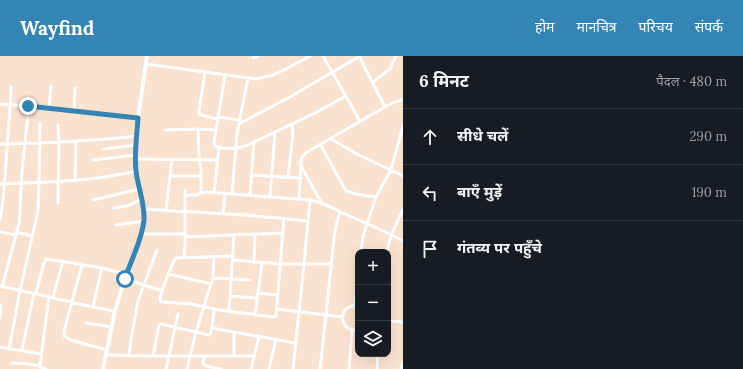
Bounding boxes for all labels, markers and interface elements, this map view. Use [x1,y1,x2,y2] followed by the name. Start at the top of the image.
[20,16,94,40] text: Wayfind
[535,18,554,36] text: होम
[576,18,617,36] text: मानचित्र
[639,18,673,36] text: परिचय
[695,18,723,36] text: संपर्क
[419,70,469,92] text: 6 मिनट
[656,73,727,90] text: पैदल · 480 m
[19,97,37,115] route end
[419,126,441,148] icon: ahead
[457,126,508,145] text: सीधे चलें
[689,128,727,145] text: 290 m
[419,182,441,204] icon: left
[457,182,502,201] text: बाएँ मुड़ें
[692,184,727,201] text: 190 m
[419,238,441,260] icon: arrive
[457,238,542,257] text: गंतव्य पर पहुँचे
[355,249,391,357] map controls
[355,249,391,285] button: +
[116,270,134,288] route start
[355,285,391,321] button: −
[355,321,391,357] button: layers

